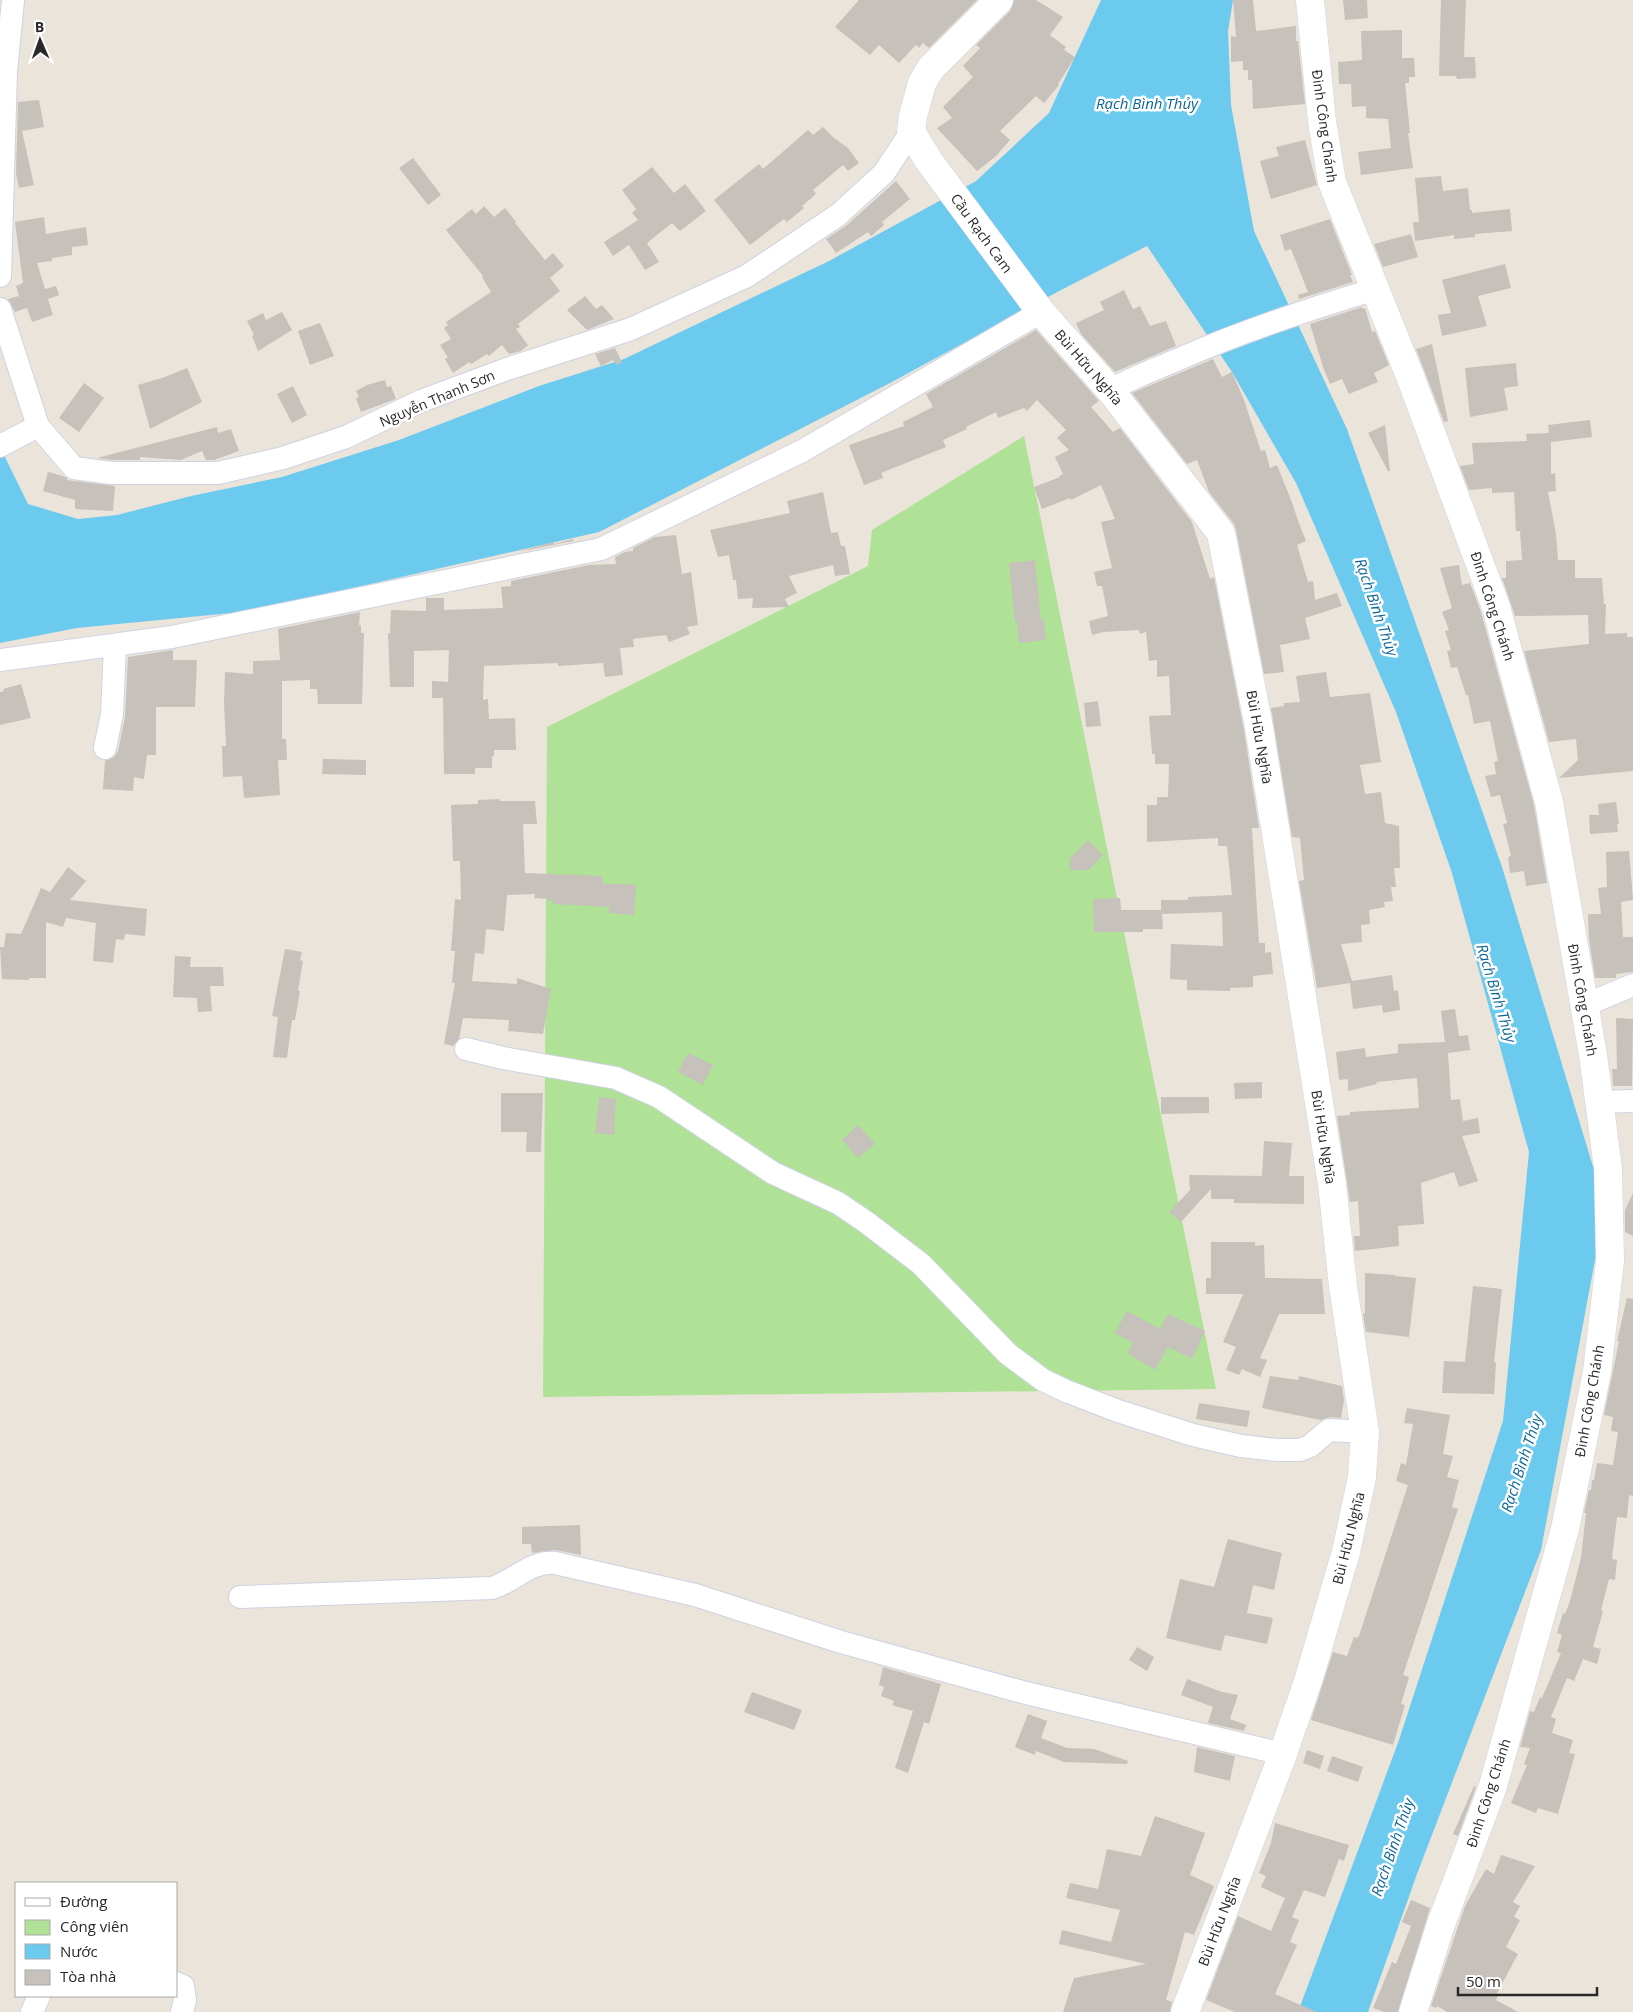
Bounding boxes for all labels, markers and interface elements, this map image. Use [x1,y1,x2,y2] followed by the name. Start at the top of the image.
[15,15,65,65] north arrow
[34,17,45,36] text: B
[1308,68,1342,184] street label: Đinh Công Chánh
[1096,93,1199,113] water label: Rạch Bình Thủy
[947,189,1017,277] street label: Cầu Rạch Cam
[1051,325,1127,409] street label: Bùi Hữu Nghĩa
[376,365,498,431] street label: Nguyễn Thanh Sơn
[1466,549,1520,663] street label: Đinh Công Chánh
[1351,556,1403,660] water label: Rạch Bình Thủy
[1242,689,1278,785] street label: Bùi Hữu Nghĩa
[1473,941,1522,1046] water label: Rạch Bình Thủy
[1564,942,1602,1058] street label: Đinh Công Chánh
[1307,1089,1341,1185] street label: Bùi Hữu Nghĩa
[1570,1343,1608,1459] street label: Đinh Công Chánh
[1496,1410,1547,1515] water label: Rạch Bình Thủy
[1327,1490,1369,1586] street label: Bùi Hữu Nghĩa
[1461,1736,1515,1850] street label: Đinh Công Chánh
[1366,1794,1418,1898] water label: Rạch Bình Thủy
[1193,1873,1245,1969] street label: Bùi Hữu Nghĩa
[15,1882,178,1997] legend
[60,1891,107,1911] text: Đường
[60,1916,129,1936] text: Công viên
[60,1941,98,1961] text: Nước
[1458,1964,1597,1996] scale bar
[60,1966,116,1986] text: Tòa nhà
[1466,1971,1501,1991] text: 50 m

